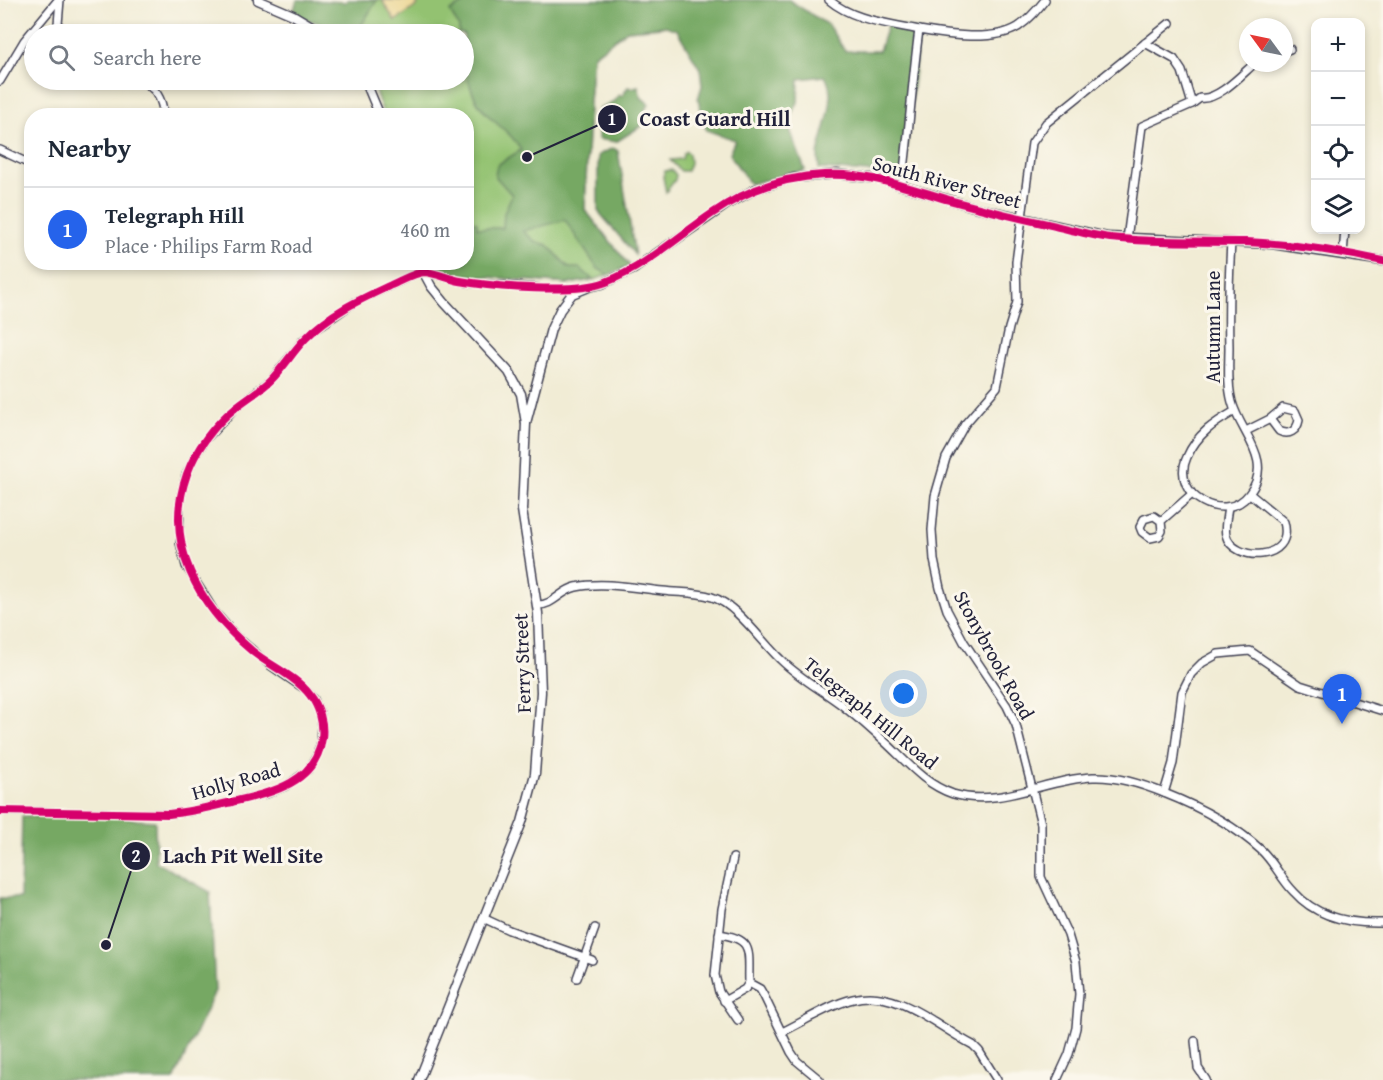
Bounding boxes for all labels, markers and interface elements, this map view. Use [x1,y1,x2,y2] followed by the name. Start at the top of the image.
[1239,18,1293,72] north arrow
[1311,18,1365,234] map controls
[1311,18,1365,72] button: +
[24,24,474,90] search box
[45,41,78,74] icon: search
[93,41,202,73] text: Search here
[1311,72,1365,126] button: −
[597,99,802,138] callout: Coast Guard Hill
[639,103,791,134] text: Coast Guard Hill
[607,105,617,132] text: 1
[1311,126,1365,180] button: locate
[48,128,131,167] text: Nearby
[870,148,1025,215] street label: South River Street
[1311,180,1365,234] button: layers
[105,199,244,231] text: Telegraph Hill
[62,215,73,244] text: 1
[400,215,450,244] text: 460 m
[105,231,312,260] text: Place · Philips Farm Road
[1198,271,1227,383] street label: Autumn Lane
[947,585,1042,725] street label: Stonybrook Road
[505,613,538,713] street label: Ferry Street
[798,649,945,776] street label: Telegraph Hill Road
[1322,674,1362,724] pin: 1
[889,679,918,708] your location
[188,754,284,807] street label: Holly Road
[121,836,336,875] callout: Lach Pit Well Site
[163,840,323,871] text: Lach Pit Well Site
[131,842,141,869] text: 2

